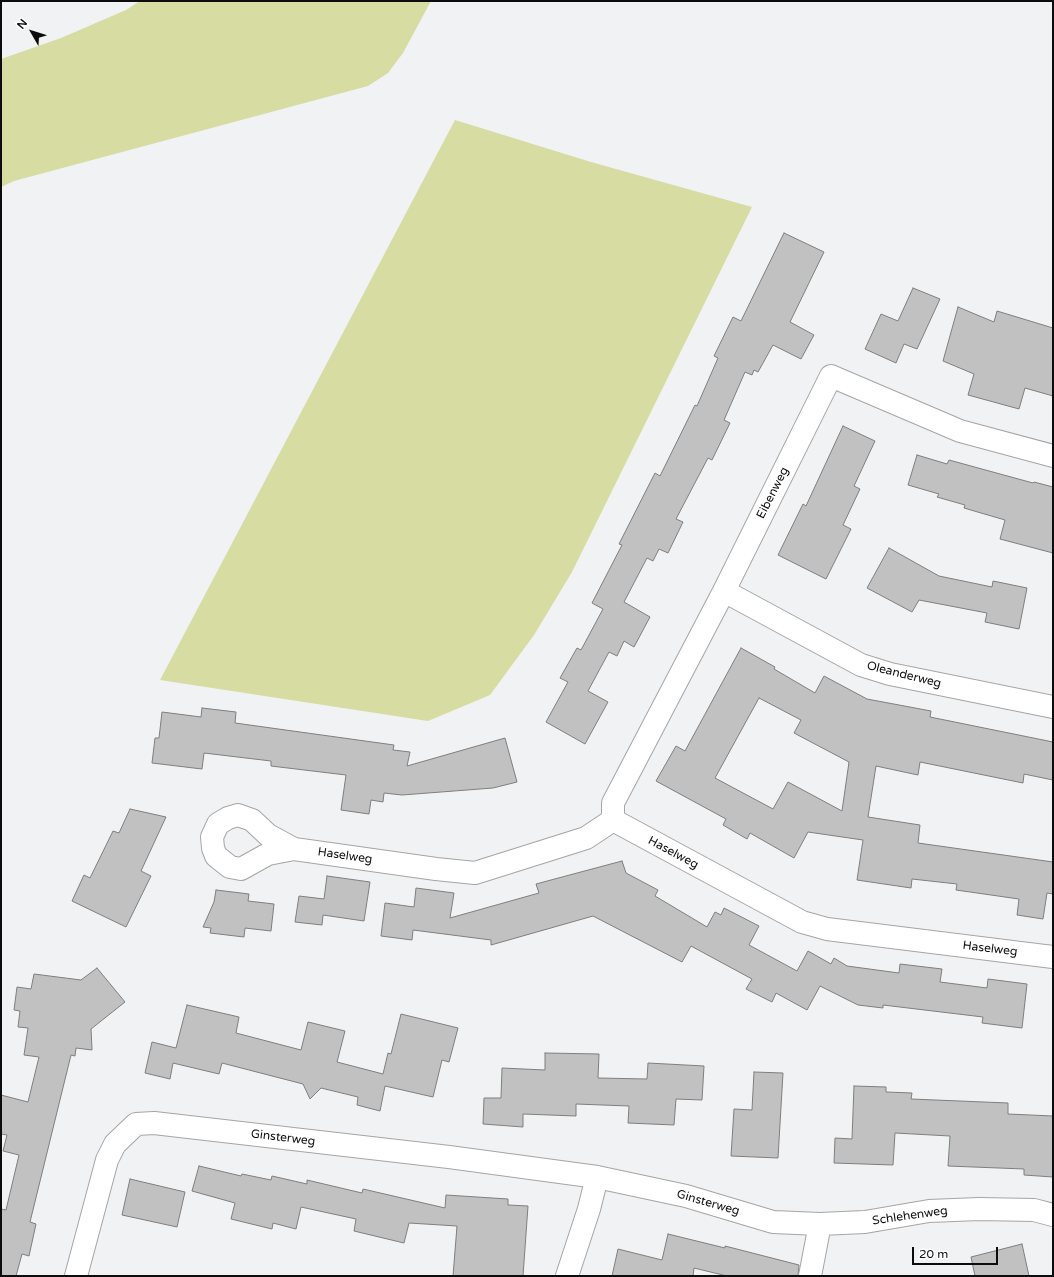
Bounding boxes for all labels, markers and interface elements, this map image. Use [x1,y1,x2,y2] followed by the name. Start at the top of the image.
[12,12,52,52] north arrow
[14,17,30,32] text: N
[754,465,792,521] street label: Eibenweg
[865,659,943,691] street label: Oleanderweg
[645,834,701,872] street label: Haselweg
[317,845,373,867] street label: Haselweg
[962,938,1018,960] street label: Haselweg
[250,1127,316,1149] street label: Ginsterweg
[675,1187,741,1219] street label: Ginsterweg
[871,1204,949,1228] street label: Schlehenweg
[914,1239,1000,1265] scale bar
[919,1247,948,1261] text: 20 m

